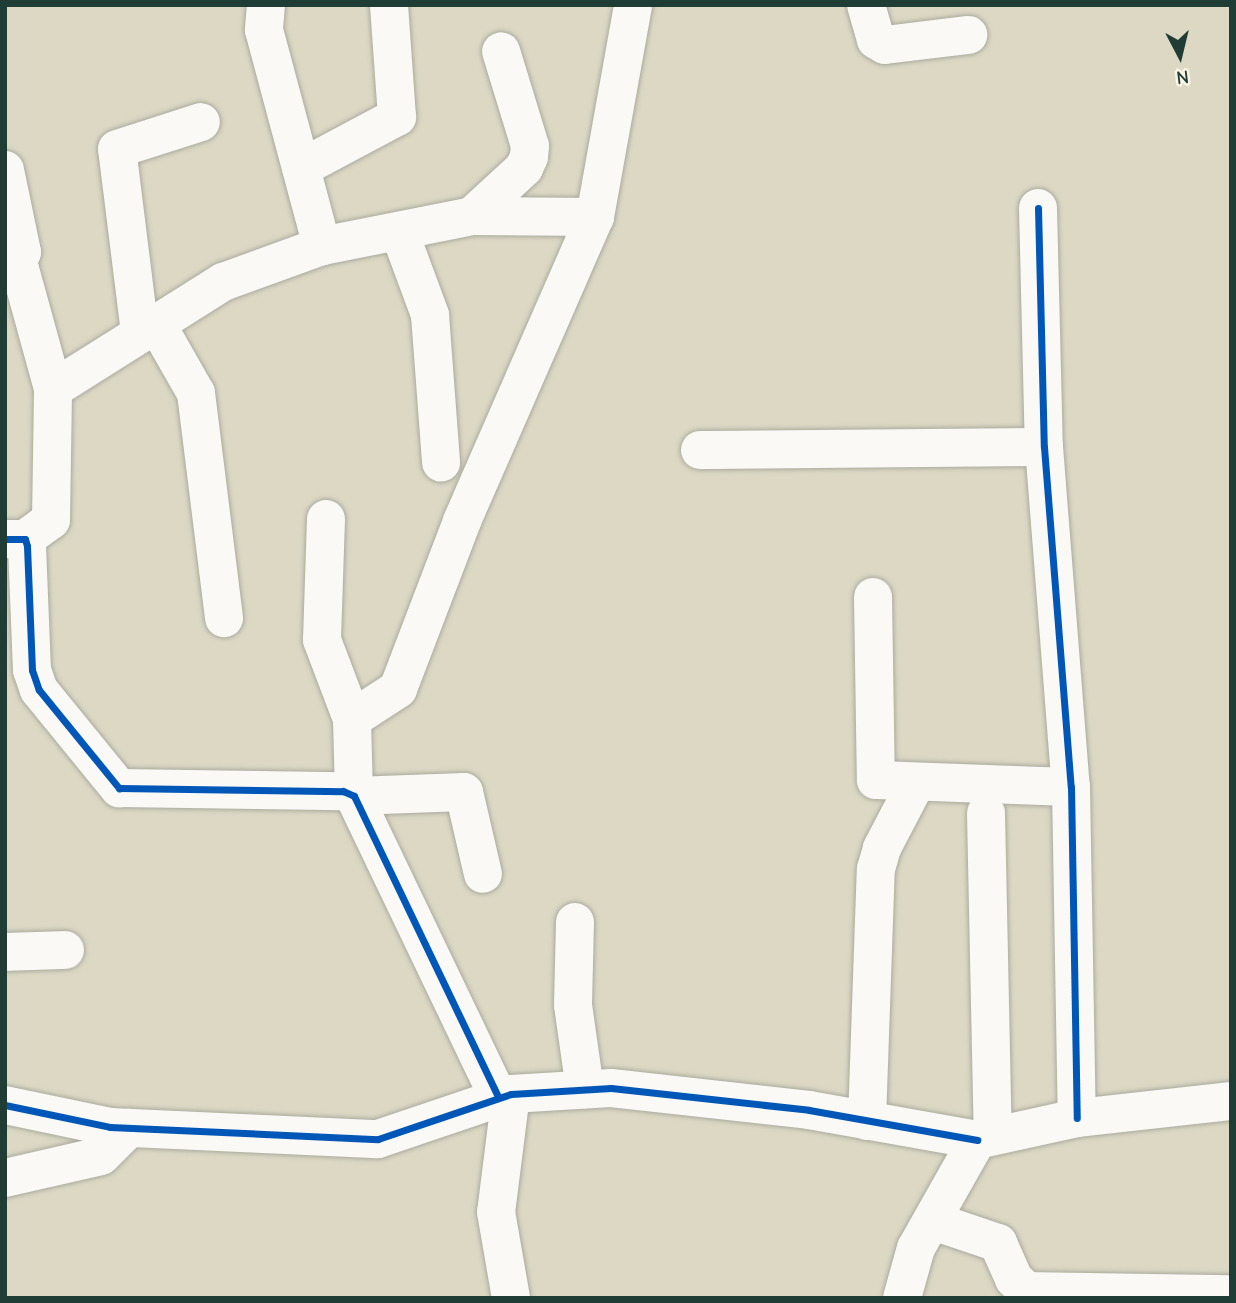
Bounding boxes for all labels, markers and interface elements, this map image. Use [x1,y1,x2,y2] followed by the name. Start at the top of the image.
[1145,21,1215,91] north arrow
[1175,65,1190,89] text: N

